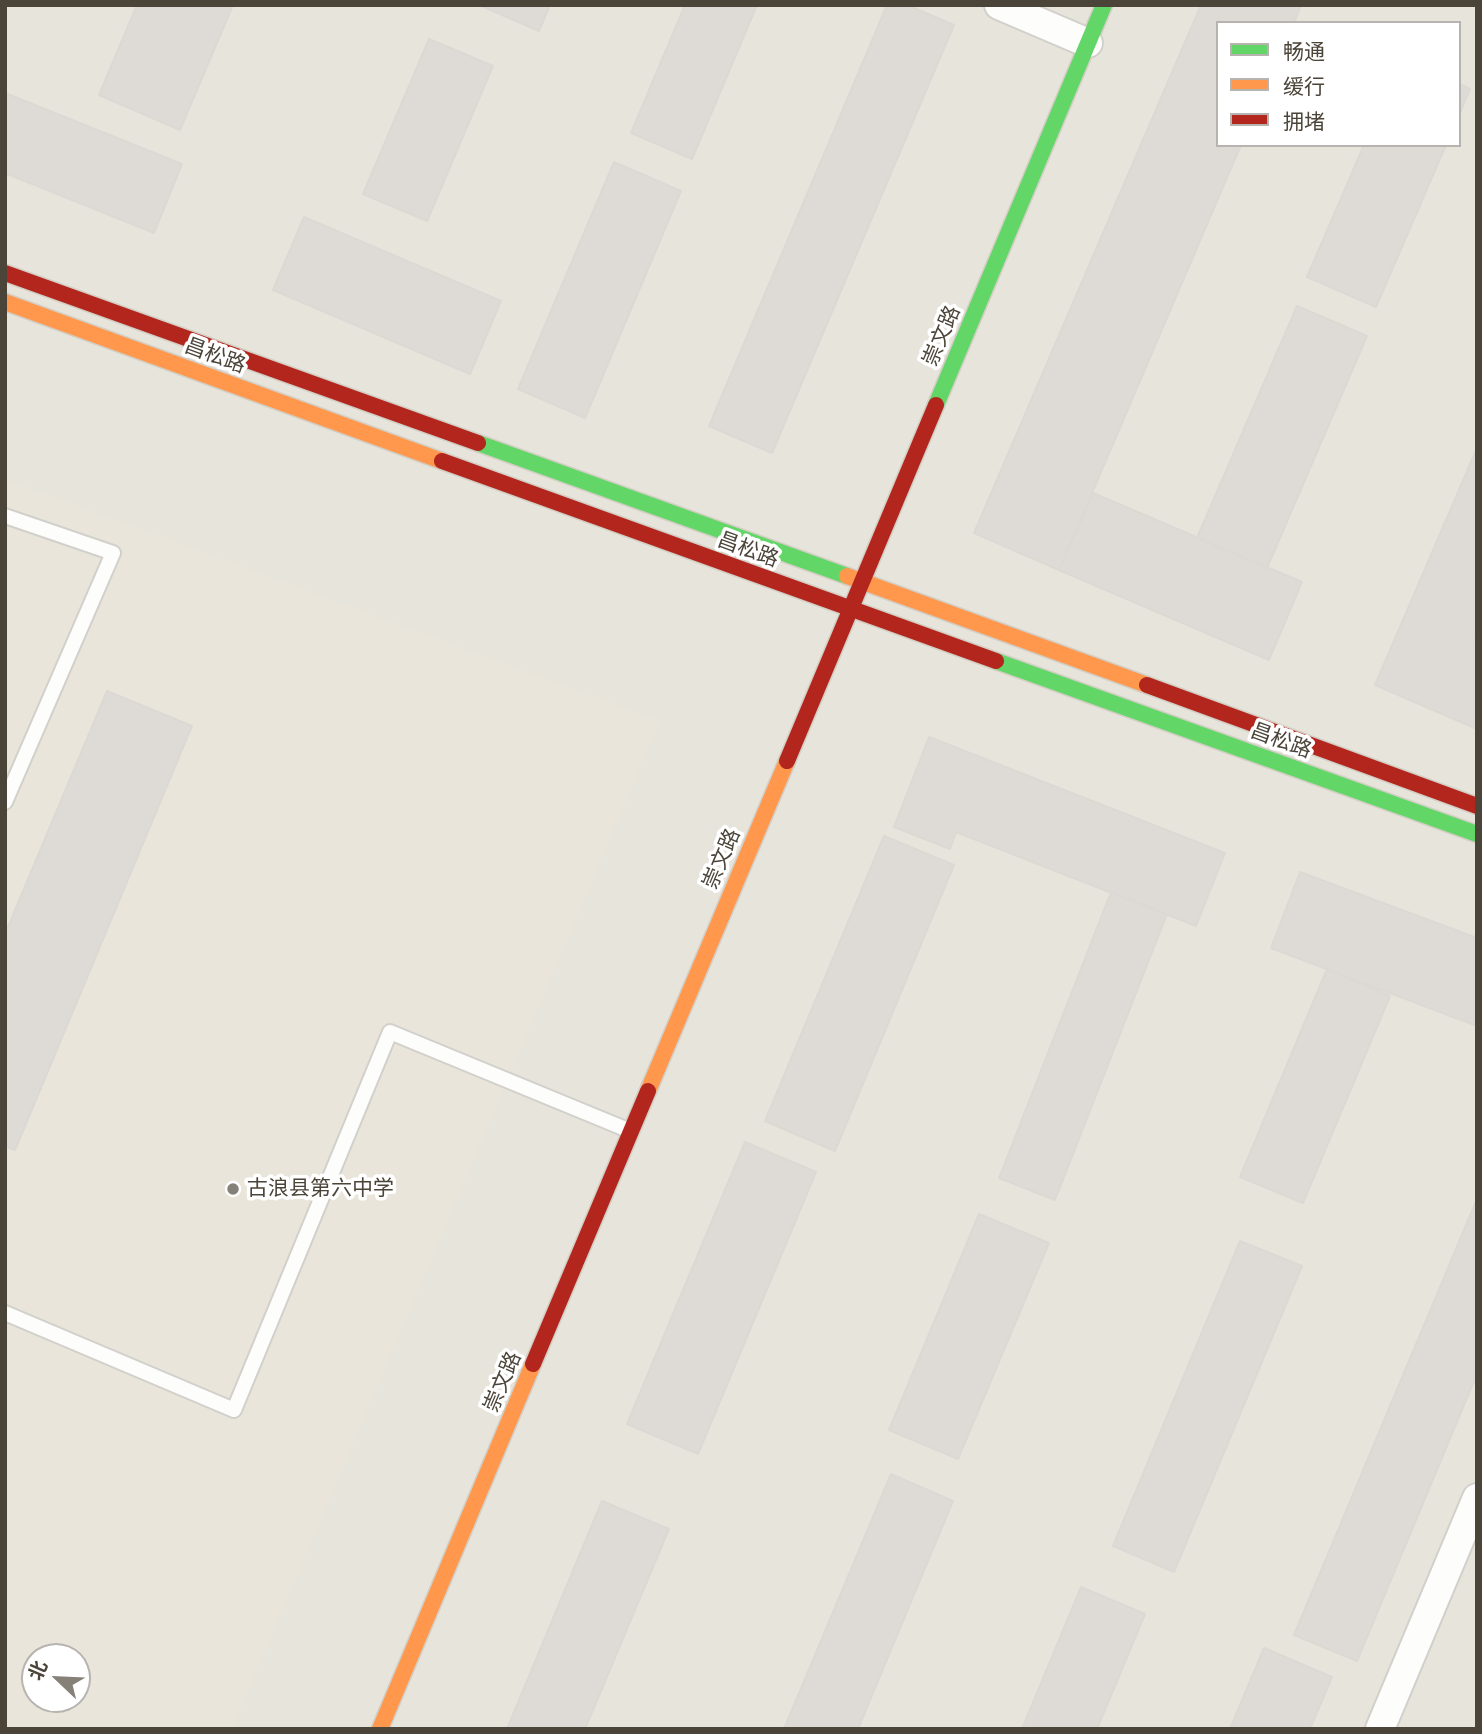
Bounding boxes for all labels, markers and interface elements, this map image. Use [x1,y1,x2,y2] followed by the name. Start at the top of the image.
[1216,21,1461,147] legend
[1283,39,1325,64] text: 畅通
[1283,74,1325,99] text: 缓行
[1283,109,1325,134] text: 拥堵
[918,302,966,370] street label: 崇文路
[181,333,249,379] street label: 昌松路
[714,527,782,573] street label: 昌松路
[1247,718,1315,764] street label: 昌松路
[698,825,746,893] street label: 崇文路
[247,1176,394,1202] place label: 古浪县第六中学
[225,1181,241,1197] marker: 古浪县第六中学
[479,1348,527,1416] street label: 崇文路
[21,1643,91,1713] north arrow
[24,1657,52,1684] text: 北

